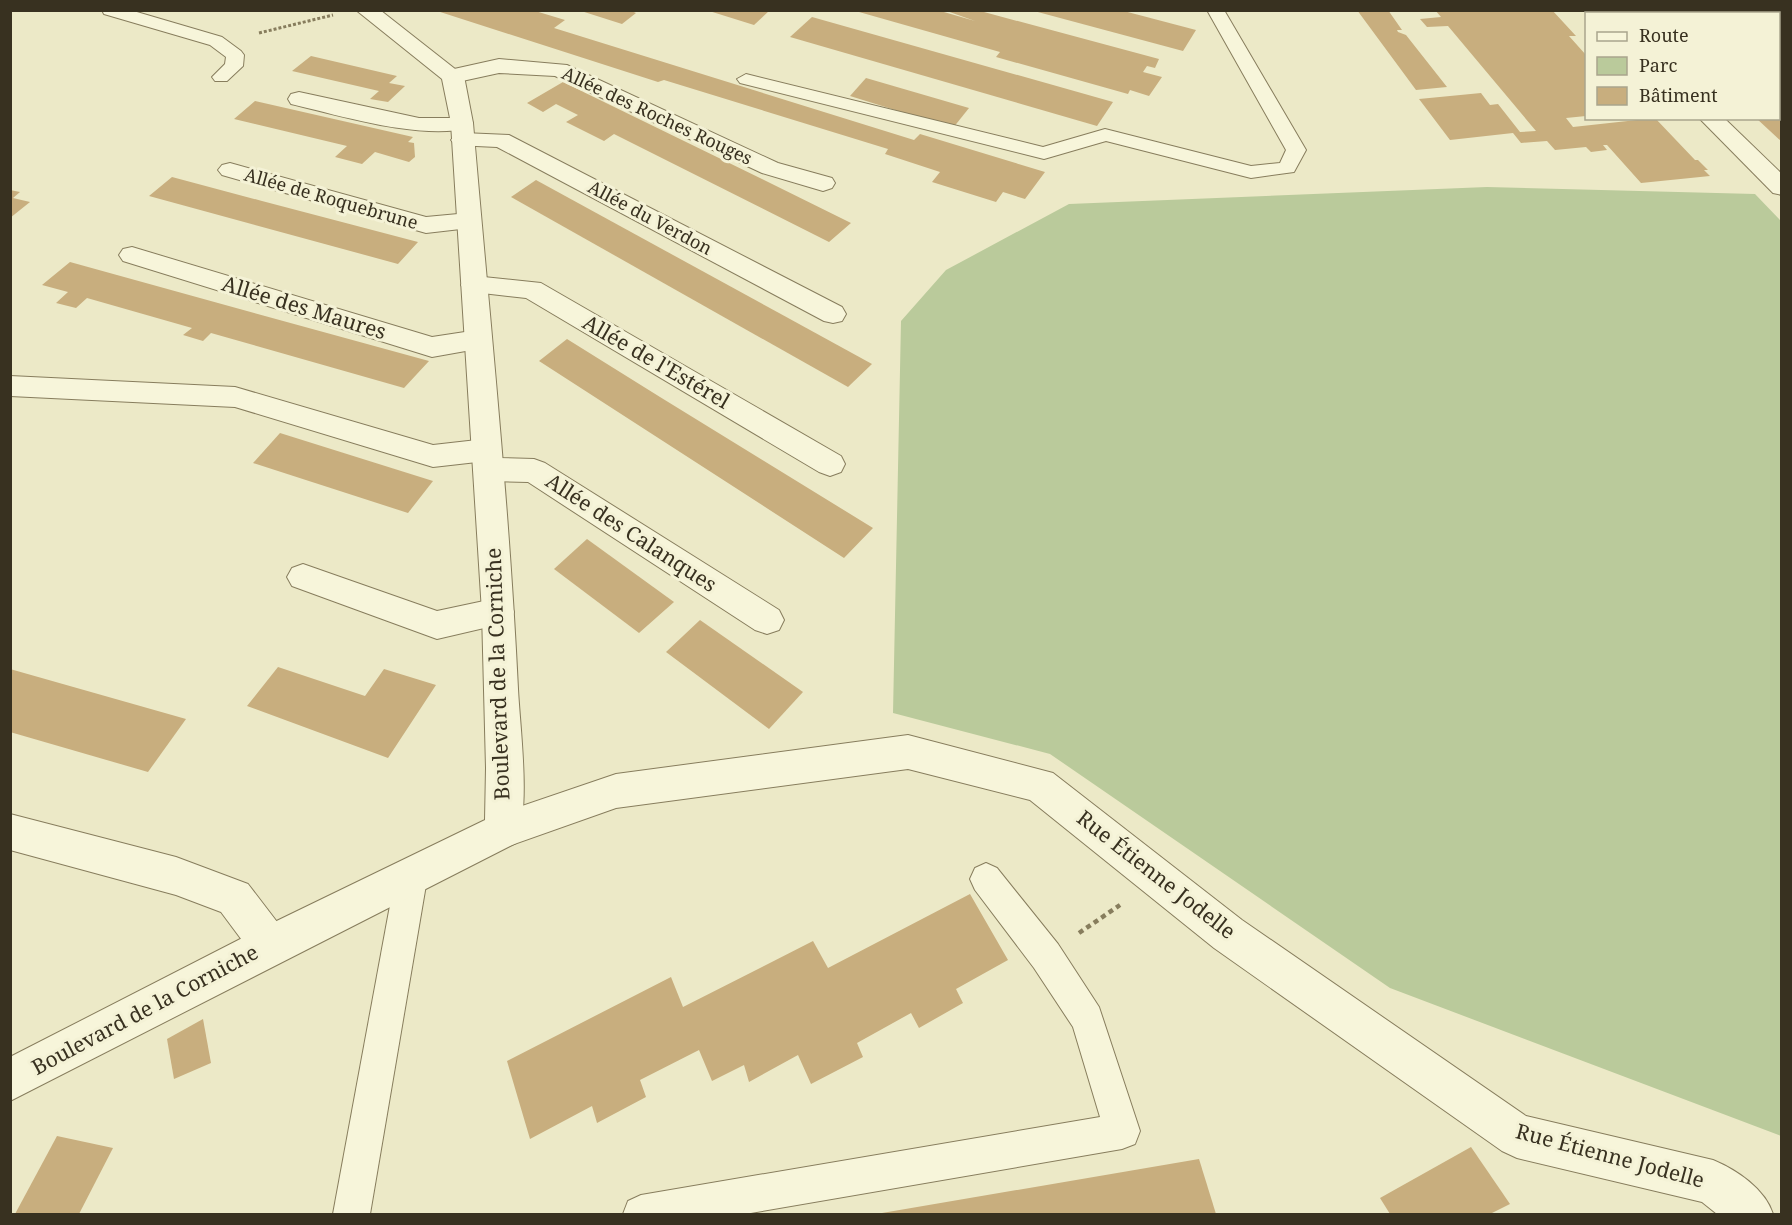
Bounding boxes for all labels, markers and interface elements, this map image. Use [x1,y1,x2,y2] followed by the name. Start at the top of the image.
[1585,12,1780,120] legend
[1639,23,1689,47] text: Route
[1639,53,1677,77] text: Parc
[558,60,756,170] street label: Allée des Roches Rouges
[1639,83,1718,107] text: Bâtiment
[242,162,421,234] street label: Allée de Roquebrune
[584,174,717,260] street label: Allée du Verdon
[219,269,390,345] street label: Allée des Maures
[578,308,735,415] street label: Allée de l'Estérel
[541,466,722,598] street label: Allée des Calanques
[479,547,515,801] street label: Boulevard de la Corniche
[1072,803,1242,945] street label: Rue Étienne Jodelle
[26,937,263,1081] street label: Boulevard de la Corniche
[1513,1116,1708,1194] street label: Rue Étienne Jodelle

